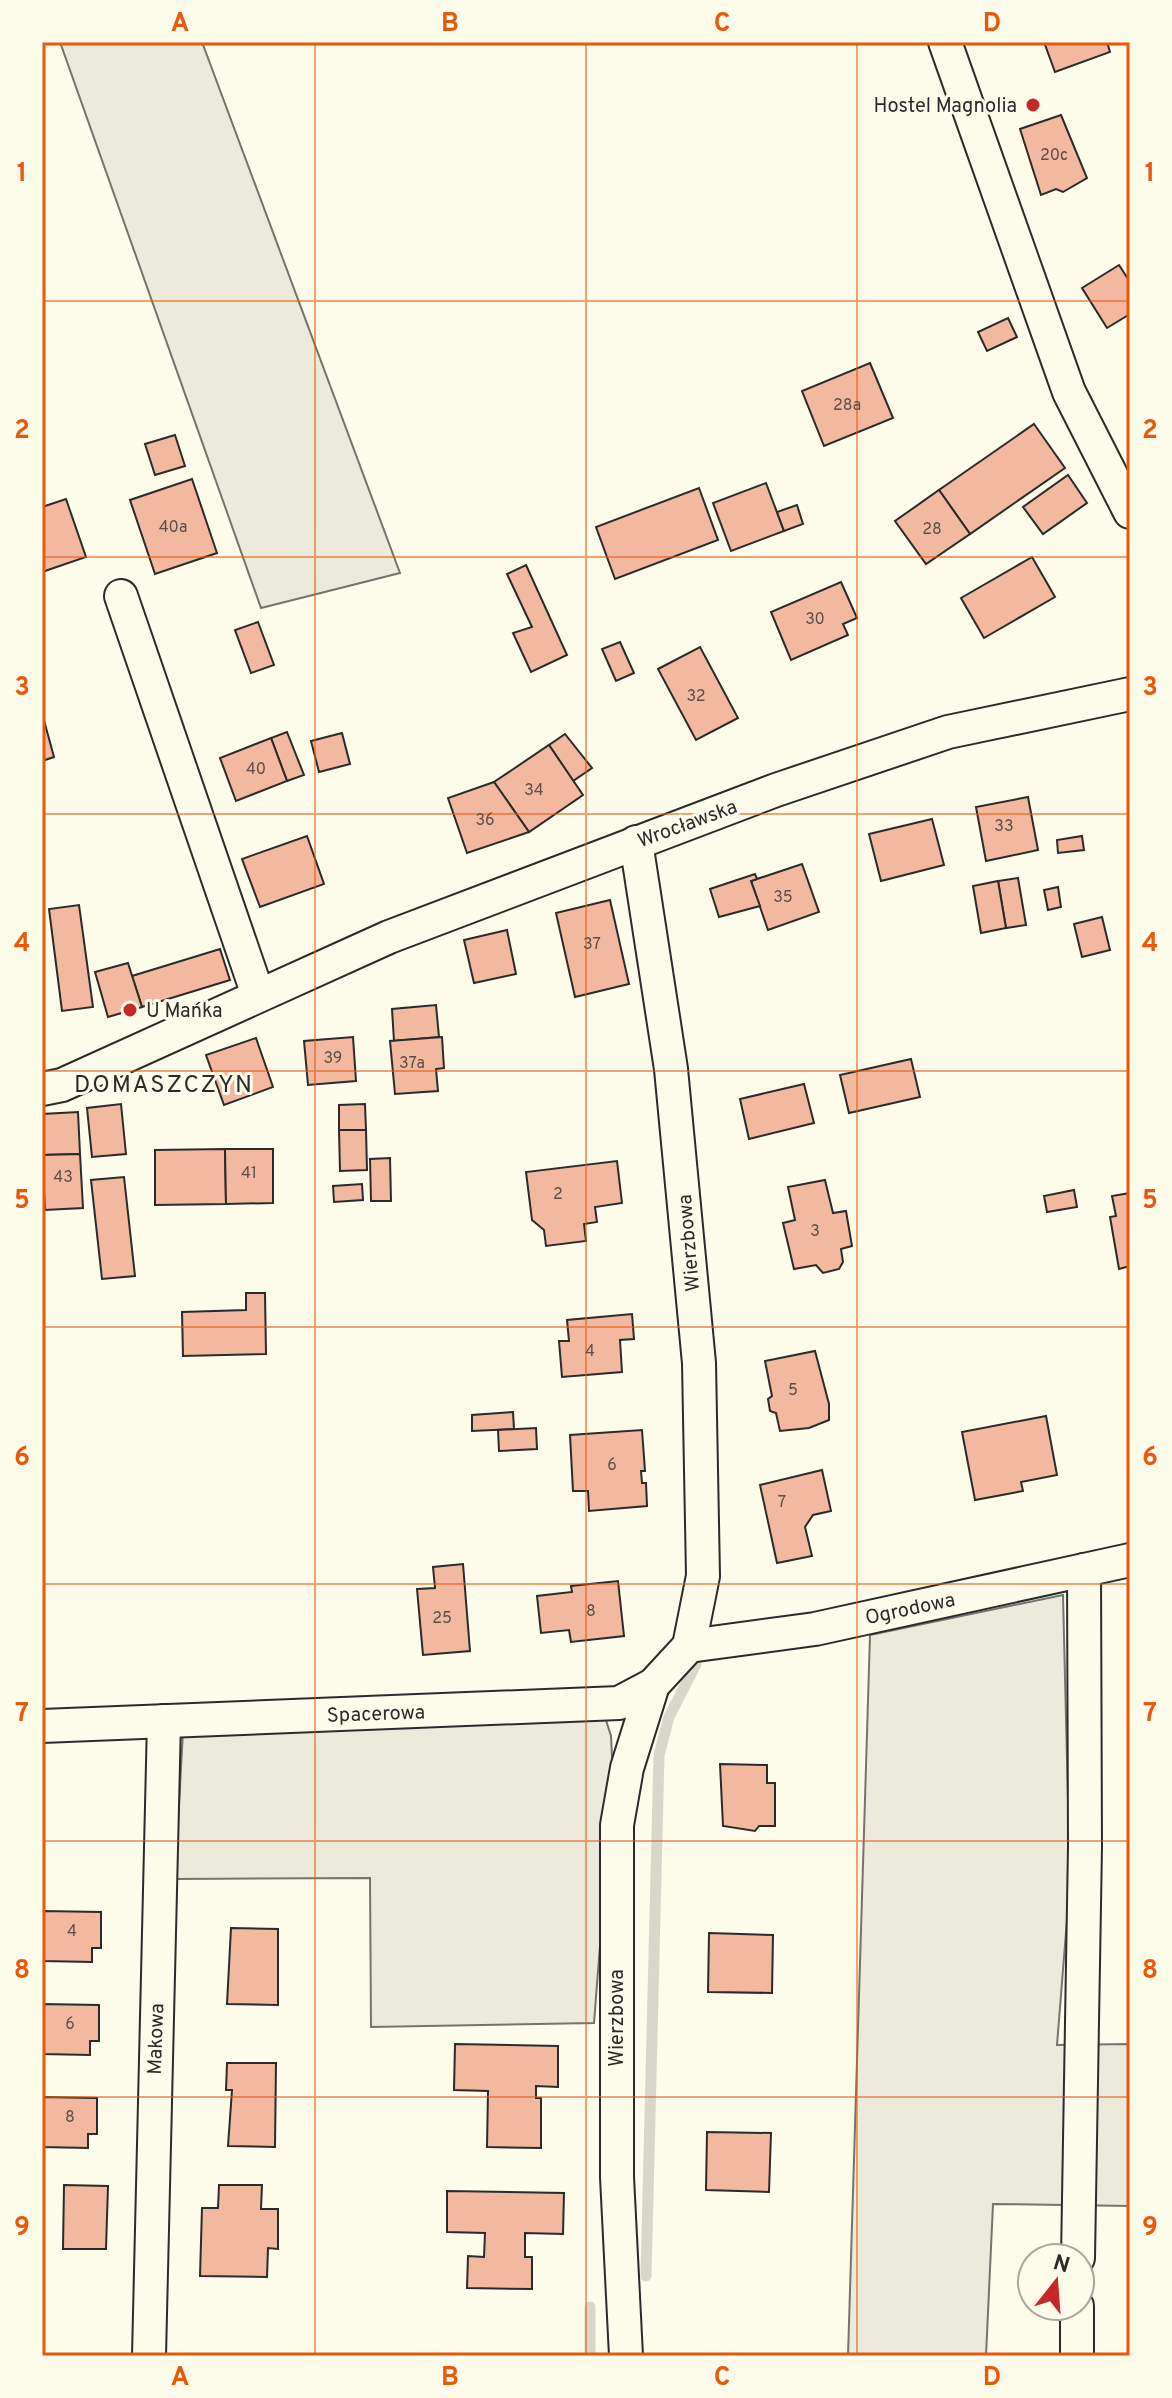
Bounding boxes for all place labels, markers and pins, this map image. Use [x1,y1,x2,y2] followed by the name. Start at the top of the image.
[874,94,1017,120] place label: Hostel Magnolia
[1024,96,1042,114] marker: Hostel Magnolia
[146,999,223,1025] place label: U Mańka
[121,1001,139,1019] marker: U Mańka

